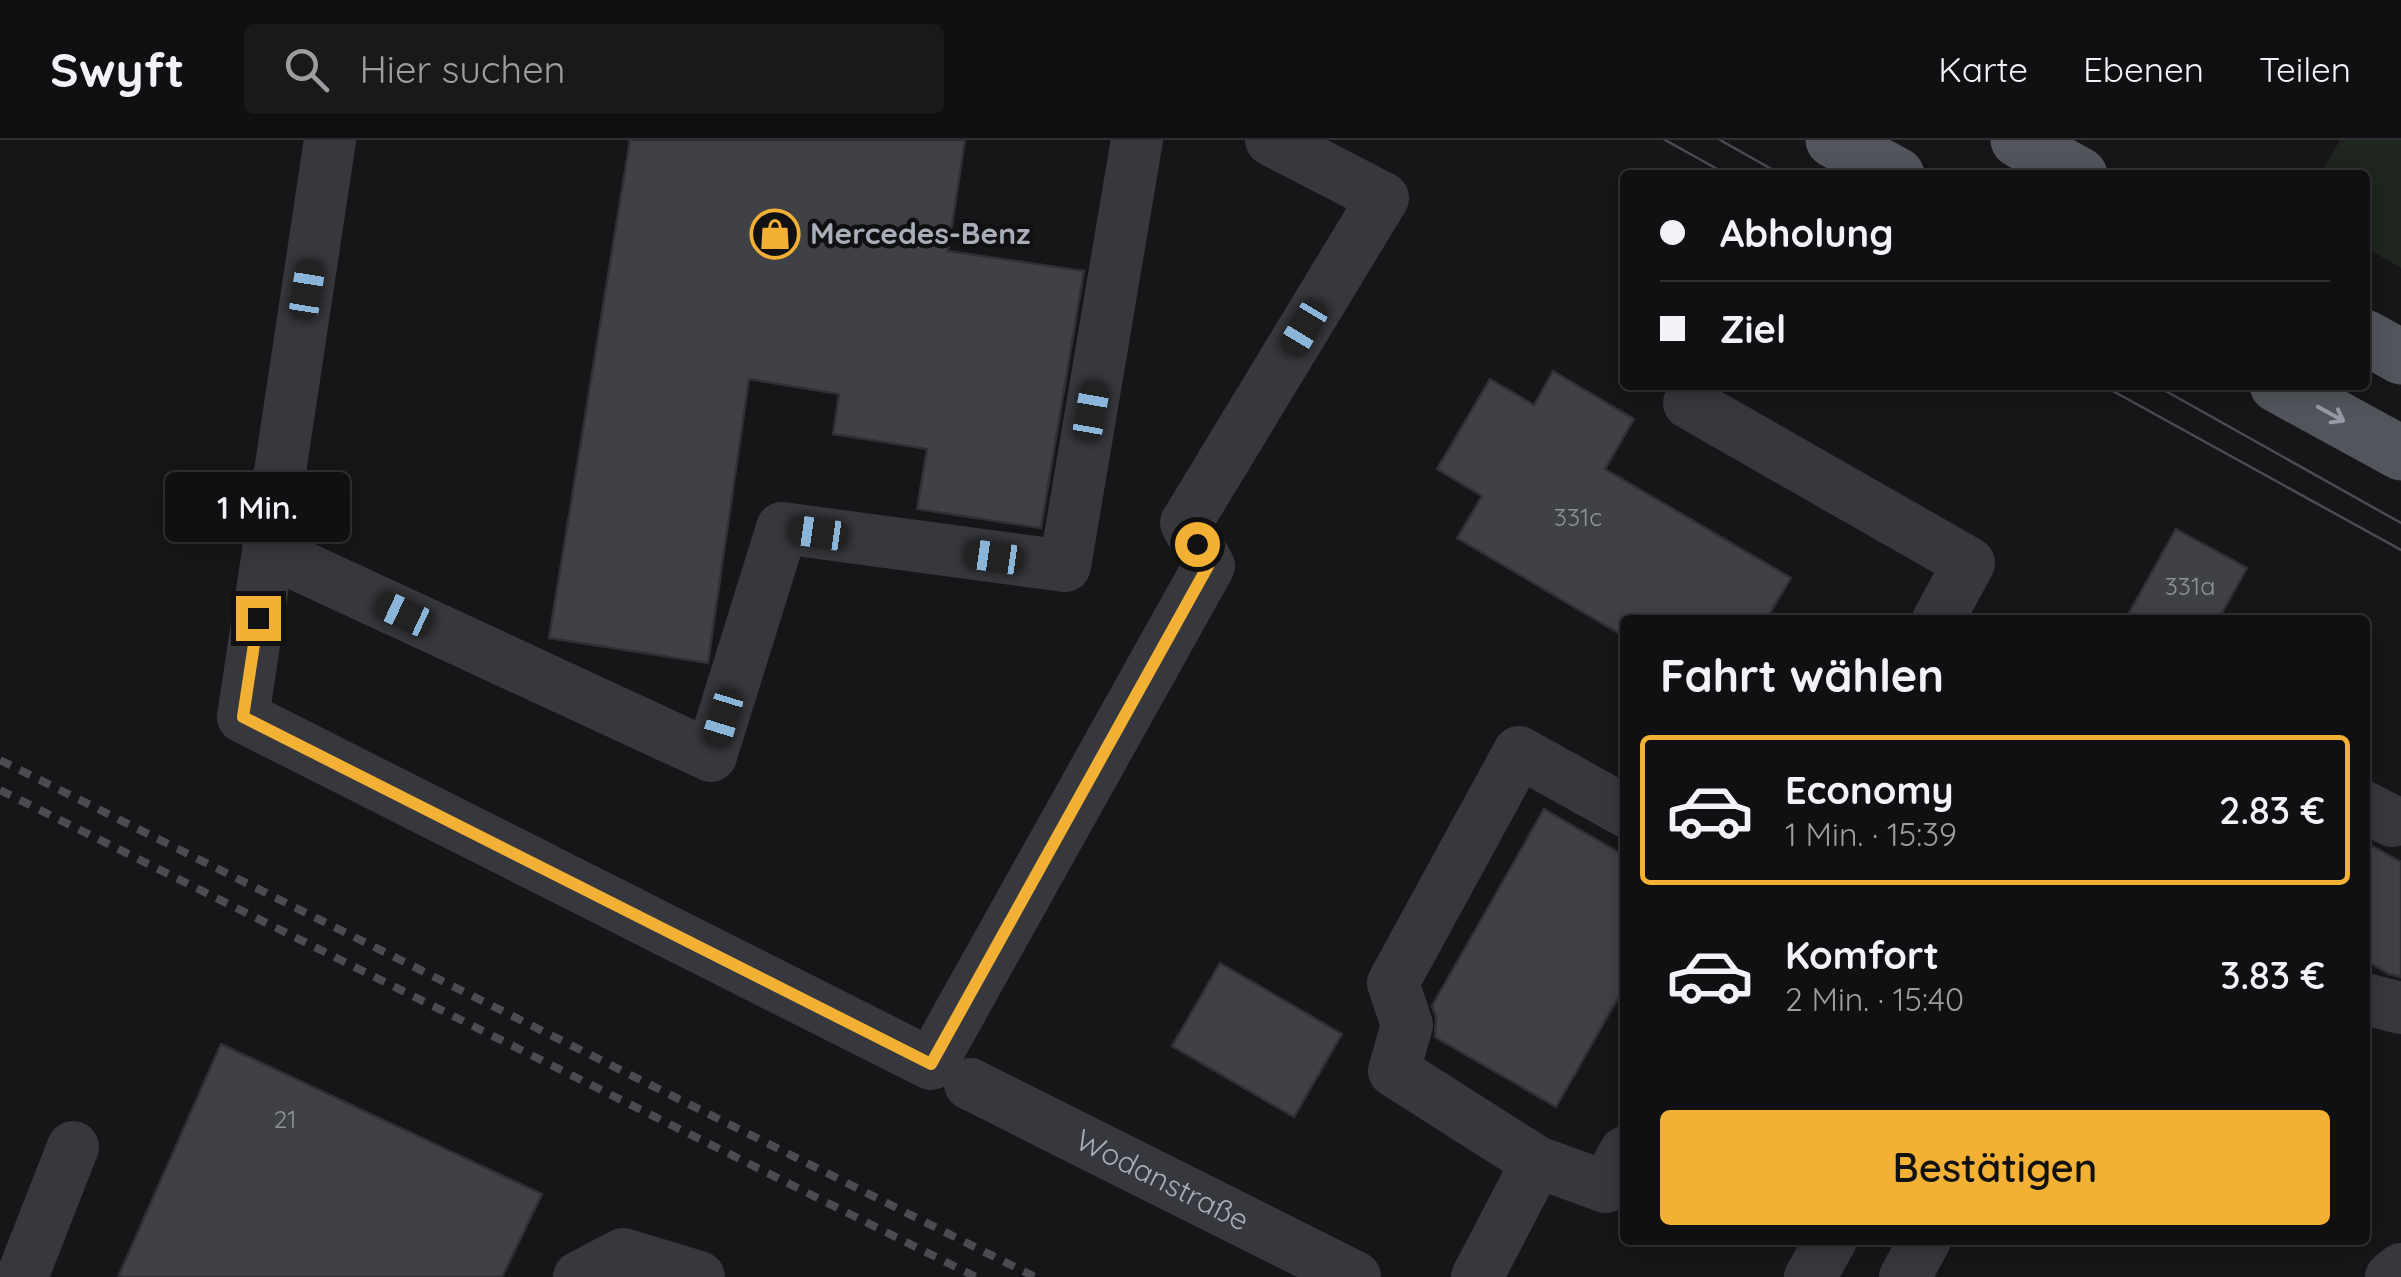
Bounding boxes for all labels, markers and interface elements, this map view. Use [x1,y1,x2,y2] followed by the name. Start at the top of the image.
[244,24,944,114] search box
[50,39,184,99] text: Swyft
[279,42,334,97] icon: search
[359,45,566,93] text: Hier suchen
[1938,47,2028,91] text: Karte
[2083,47,2204,91] text: Ebenen
[2259,47,2351,91] text: Teilen
[749,208,801,260] shop icon: Mercedes-Benz
[1720,209,1893,257] text: Abholung
[810,214,1031,252] place label: Mercedes-Benz
[287,258,327,322] car
[1276,295,1332,361] car
[1720,305,1786,353] text: Ziel
[1071,379,1111,443] car
[2315,405,2345,425] one-way arrow
[166,473,350,543] callout: 1 Min.
[217,487,298,527] text: 1 Min.
[1554,501,1602,532] house number: 331c
[786,514,850,552] car
[1175,522,1220,567] route start
[962,538,1026,576] car
[2165,570,2215,601] house number: 331a
[370,588,438,640] car
[236,596,281,641] route end
[1660,647,1944,703] text: Fahrt wählen
[700,685,746,751] car
[1665,765,1755,855] icon: car
[1785,766,1954,814] text: Economy
[2219,786,2325,834] text: 2.83 €
[1785,814,1957,854] text: 1 Min. · 15:39
[1665,930,1755,1020] icon: car
[1785,931,1939,979] text: Komfort
[2220,951,2325,999] text: 3.83 €
[1785,979,1964,1019] text: 2 Min. · 15:40
[273,1103,297,1134] house number: 21
[1660,1110,2330,1225] button: Bestätigen
[1070,1120,1256,1239] street label: Wodanstraße

